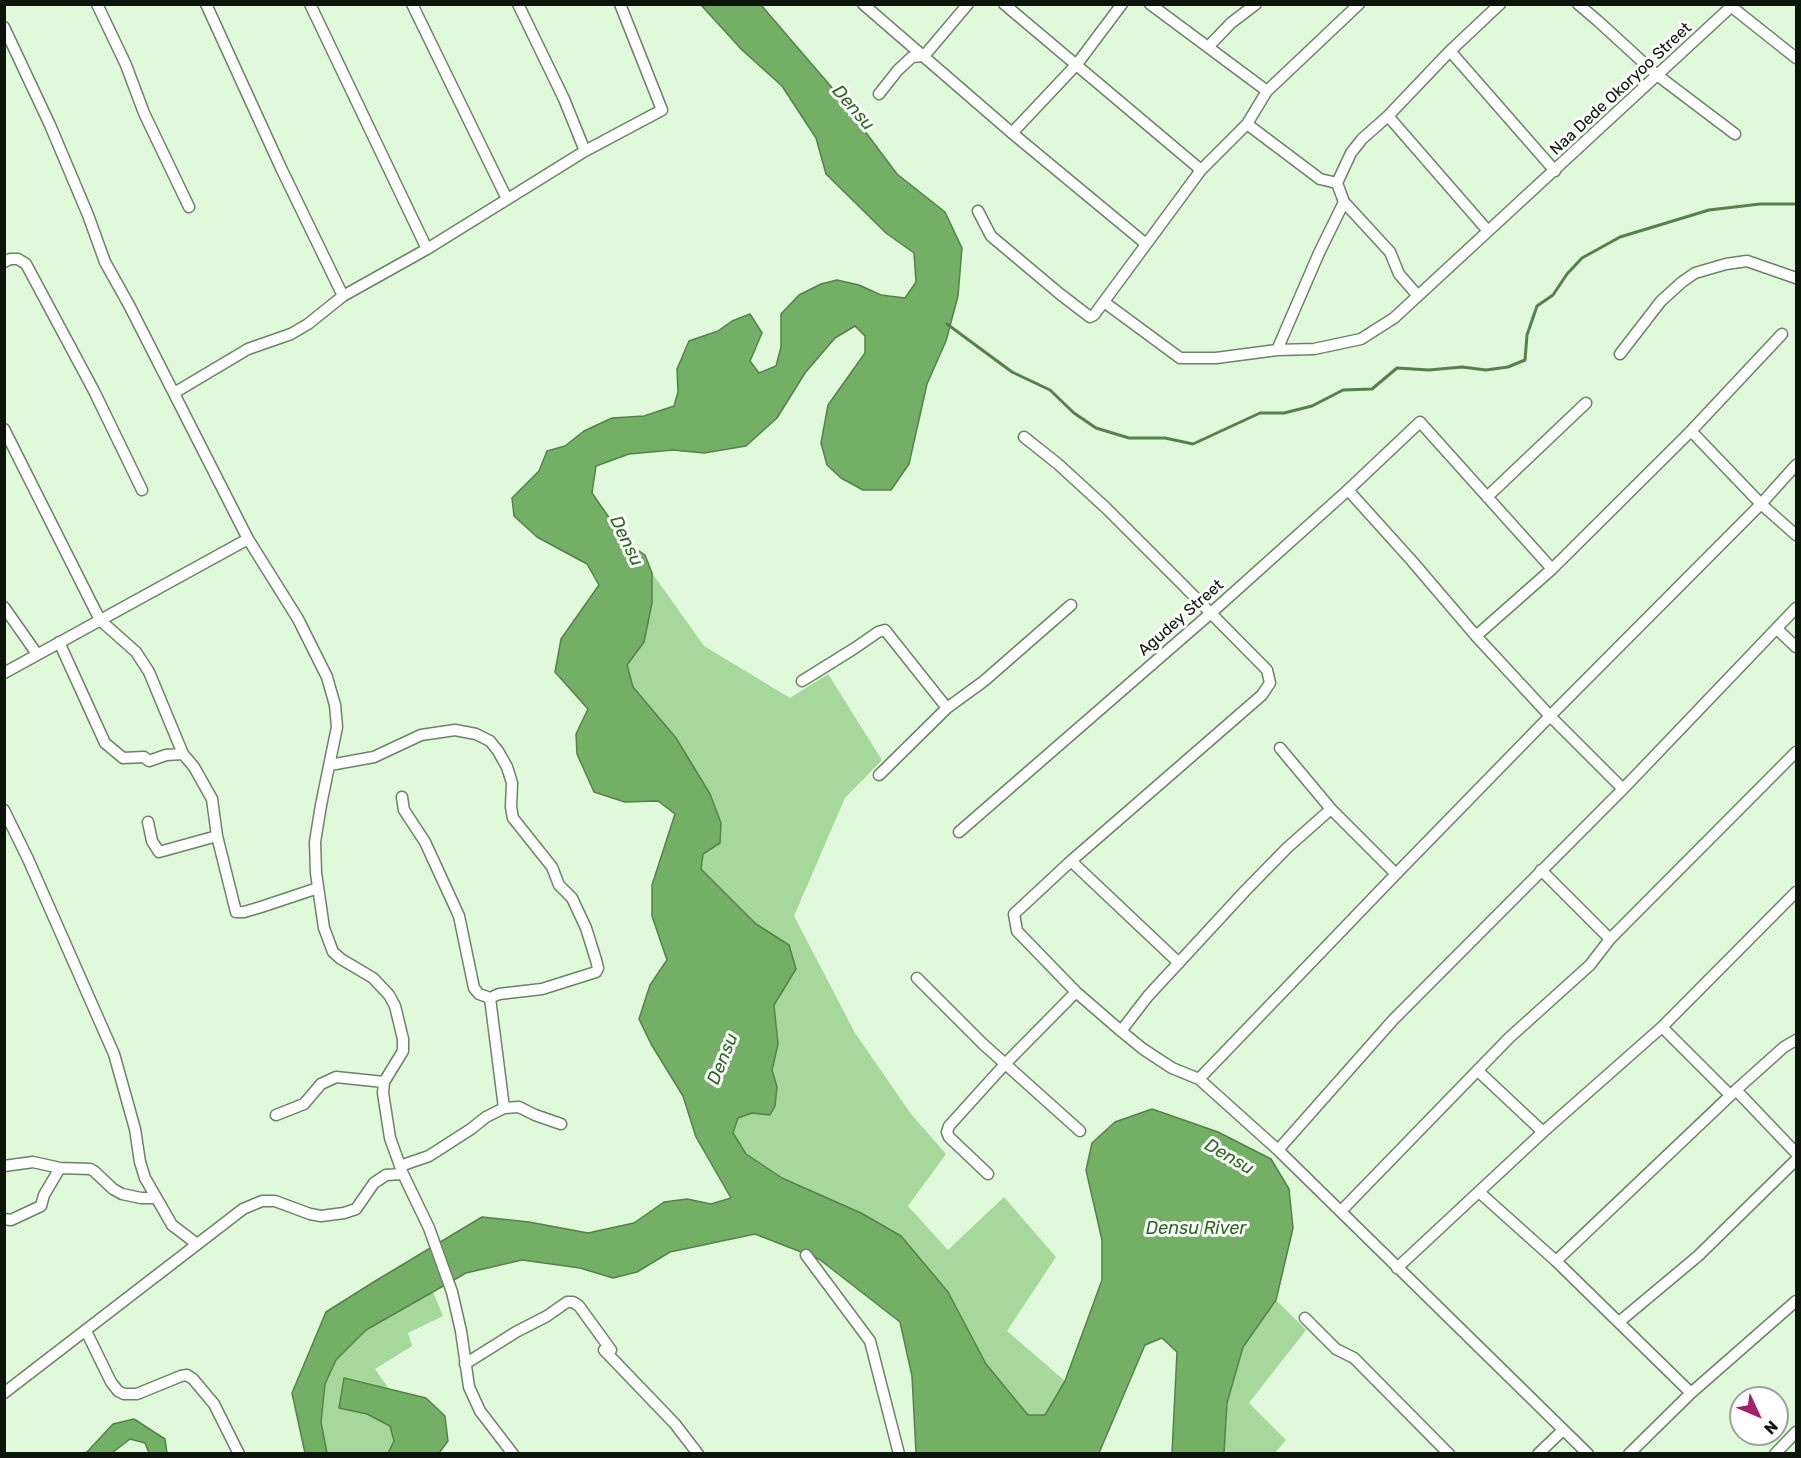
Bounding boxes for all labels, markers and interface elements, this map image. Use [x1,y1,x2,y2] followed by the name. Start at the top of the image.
[1546,19,1696,159] street label: Naa Dede Okoryoo Street
[827,81,879,135] water label: Densu
[605,512,647,570] water label: Densu
[1134,576,1228,660] street label: Agudey Street
[703,1030,743,1088] water label: Densu
[1200,1134,1258,1180] water label: Densu
[1146,1218,1246,1240] water label: Densu River
[1729,1386,1789,1446] north arrow
[1760,1417,1782,1438] text: N

